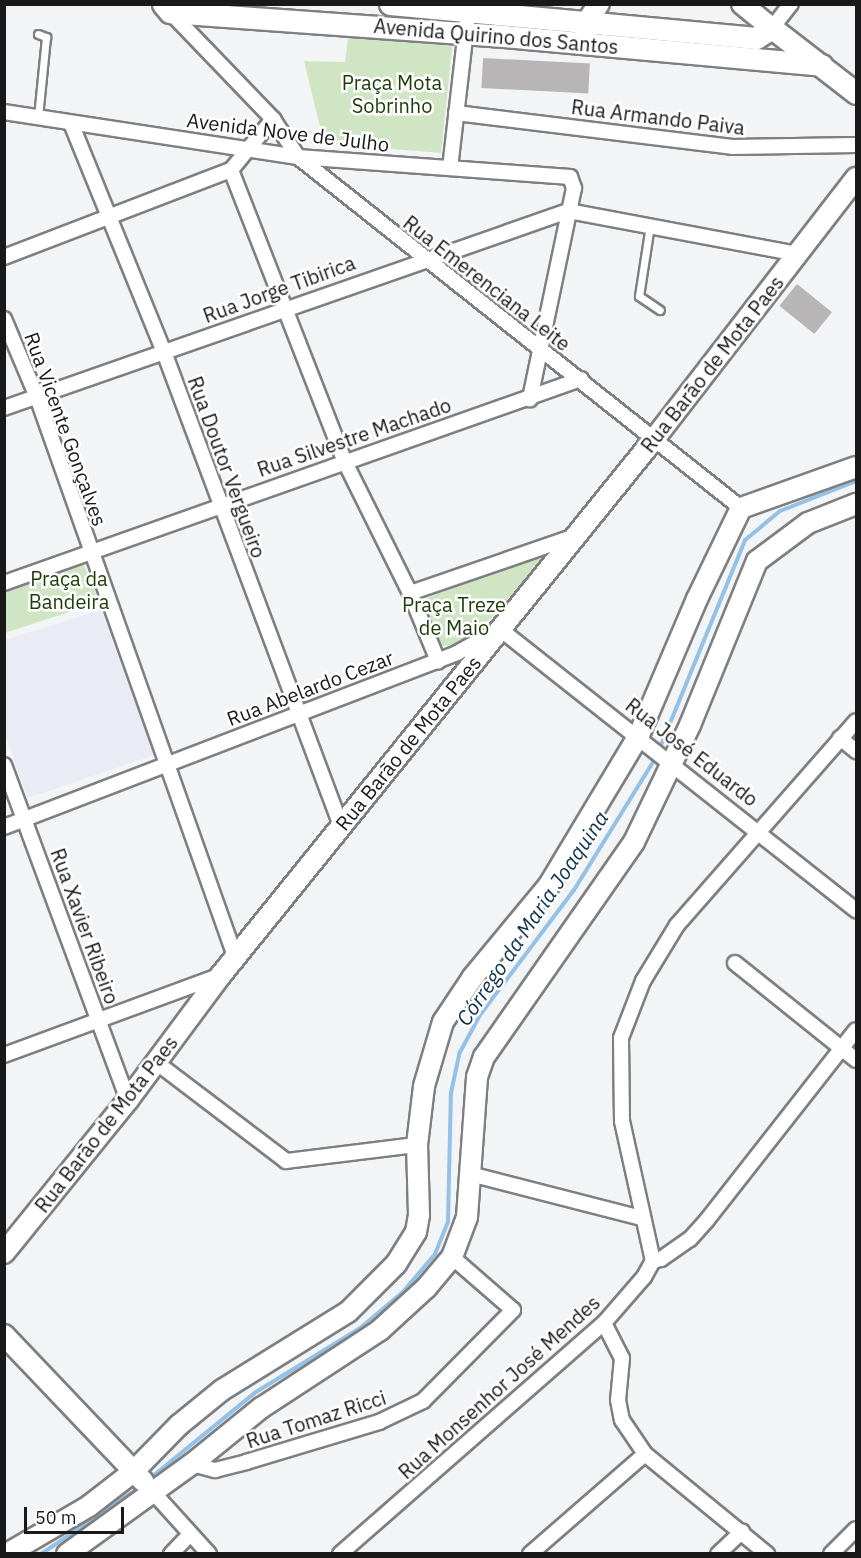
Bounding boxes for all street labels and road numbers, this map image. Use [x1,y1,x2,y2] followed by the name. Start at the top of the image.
[373,13,619,59] street label: Avenida Quirino dos Santos
[570,94,746,140] street label: Rua Armando Paiva
[185,108,391,156] street label: Avenida Nove de Julho
[399,210,575,356] street label: Rua Emerenciana Leite
[200,250,358,328] street label: Rua Jorge Tibirica
[636,271,788,457] street label: Rua Barão de Mota Paes
[20,329,112,529] street label: Rua Vicente Gonçalves
[183,373,271,561] street label: Rua Doutor Vergueiro
[254,393,454,481] street label: Rua Silvestre Machado
[223,645,397,731] street label: Rua Abelardo Cezar
[330,651,486,835] street label: Rua Barão de Mota Paes
[621,693,763,811] street label: Rua José Eduardo
[46,845,124,1007] street label: Rua Xavier Ribeiro
[30,1031,182,1217] street label: Rua Barão de Mota Paes
[393,1290,605,1484] street label: Rua Monsenhor José Mendes
[243,1385,389,1453] street label: Rua Tomaz Ricci

